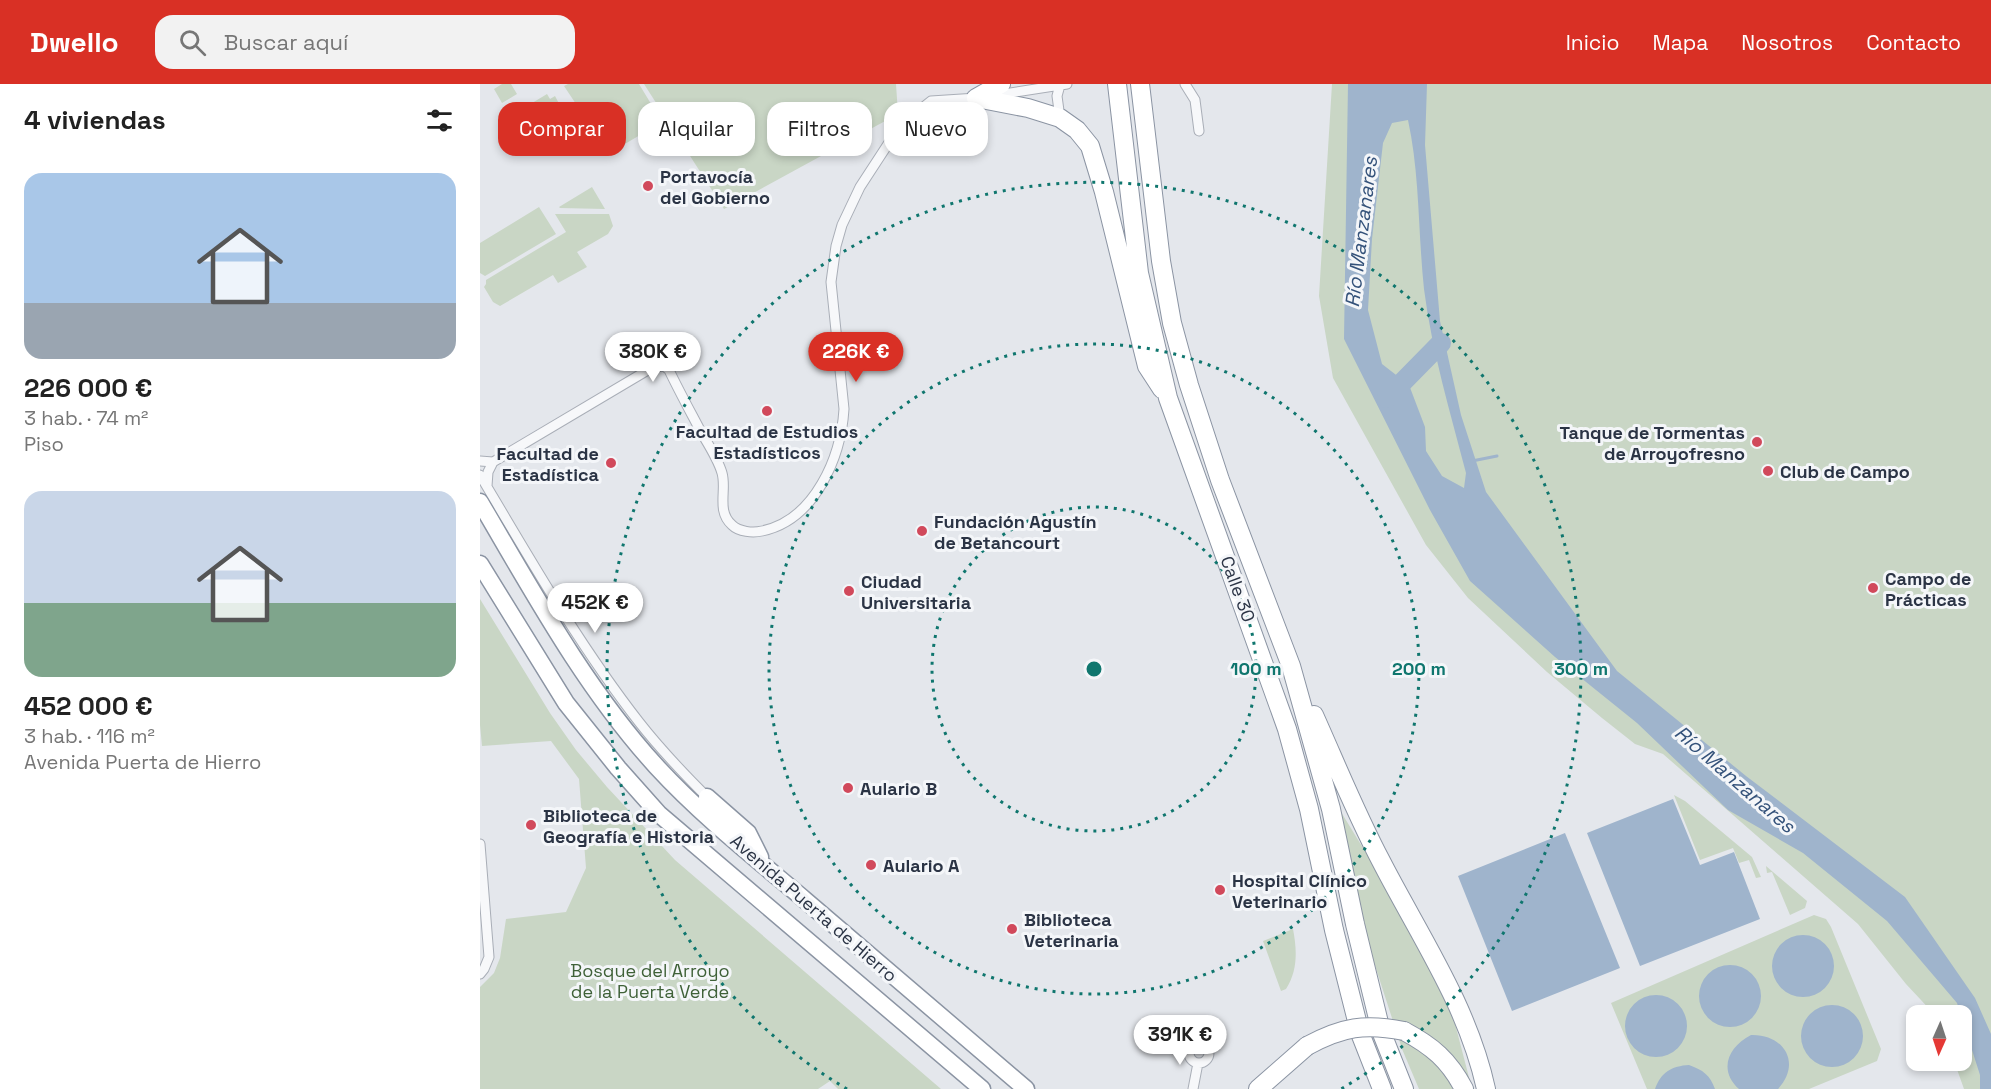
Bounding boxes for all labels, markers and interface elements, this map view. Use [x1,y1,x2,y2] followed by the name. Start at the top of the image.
[155,15,575,69] search box
[30,24,119,60] text: Dwello
[176,26,209,59] icon: search
[224,28,348,56] text: Buscar aquí
[1566,29,1620,56] text: Inicio
[1653,29,1708,56] text: Mapa
[1741,29,1833,56] text: Nosotros
[1866,29,1961,56] text: Contacto
[498,102,626,156] chip: Comprar
[638,102,755,156] chip: Alquilar
[767,102,872,156] chip: Filtros
[884,102,988,156] chip: Nuevo
[24,103,166,137] text: 4 viviendas
[423,104,456,137] icon: filters
[1339,154,1383,309] water label: Río Manzanares
[660,165,770,209] place label: Portavocía del Gobierno
[641,179,655,193] marker: Portavocía del Gobierno
[186,212,294,320] icon: home
[604,332,702,383] pin: 380K €
[807,332,905,383] pin: 226K €
[619,338,687,364] text: 380K €
[822,338,890,364] text: 226K €
[24,371,152,405] text: 226 000 €
[760,404,774,418] marker: Facultad de Estudios Estadísticos
[24,405,148,431] text: 3 hab. · 74 m²
[676,420,858,464] place label: Facultad de Estudios Estadísticos
[1559,421,1745,465] place label: Tanque de Tormentas de Arroyofresno
[24,431,64,457] text: Piso
[1750,435,1764,449] marker: Tanque de Tormentas de Arroyofresno
[497,442,600,486] place label: Facultad de Estadística
[604,456,618,470] marker: Facultad de Estadística
[1780,460,1910,483] place label: Club de Campo
[1761,464,1775,478] marker: Club de Campo
[934,510,1097,554] place label: Fundación Agustín de Betancourt
[915,524,929,538] marker: Fundación Agustín de Betancourt
[186,530,294,638] icon: home
[1215,553,1261,625] street label: Calle 30
[1885,567,1971,611] place label: Campo de Prácticas
[861,570,972,614] place label: Ciudad Universitaria
[1866,581,1880,595] marker: Campo de Prácticas
[546,583,644,634] pin: 452K €
[842,584,856,598] marker: Ciudad Universitaria
[561,589,629,615] text: 452K €
[1230,657,1282,680] text: 100 m
[1392,657,1446,680] text: 200 m
[1554,657,1608,680] text: 300 m
[1084,659,1104,679] centre of rings
[24,689,153,723] text: 452 000 €
[1669,720,1802,839] water label: Río Manzanares
[24,723,155,749] text: 3 hab. · 116 m²
[24,749,261,775] text: Avenida Puerta de Hierro
[860,777,937,800] place label: Aulario B
[841,781,855,795] marker: Aulario B
[543,804,715,848] place label: Biblioteca de Geografía e Historia
[524,818,538,832] marker: Biblioteca de Geografía e Historia
[726,829,902,987] street label: Avenida Puerta de Hierro
[883,854,960,877] place label: Aulario A
[864,858,878,872] marker: Aulario A
[1232,869,1367,913] place label: Hospital Clínico Veterinario
[1213,883,1227,897] marker: Hospital Clínico Veterinario
[1024,908,1119,952] place label: Biblioteca Veterinaria
[1005,922,1019,936] marker: Biblioteca Veterinaria
[570,959,730,1003] park label: Bosque del Arroyo de la Puerta Verde
[1906,1005,1972,1071] north arrow
[1906,1005,1972,1071] map controls
[1131,1015,1229,1066] pin: 391K €
[1148,1021,1212,1047] text: 391K €

